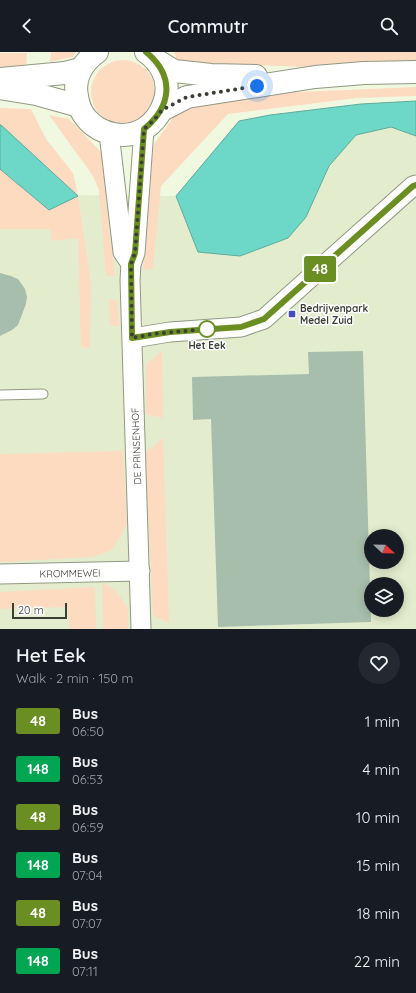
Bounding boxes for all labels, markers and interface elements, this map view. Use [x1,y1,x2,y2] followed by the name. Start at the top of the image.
[16,15,38,37] icon: back
[168,15,248,38] text: Commutr
[378,15,400,37] icon: search
[247,76,267,96] your location
[302,256,338,282] line badge: 48
[312,260,328,278] text: 48
[300,302,368,327] place label: Bedrijvenpark Medel Zuid
[287,309,297,319] marker: Bedrijvenpark Medel Zuid
[198,320,216,338] marker: Het Eek
[188,339,226,352] place label: Het Eek
[129,407,144,485] street label: DE PRINSENHOF
[364,529,404,569] north arrow
[364,529,404,617] map controls
[39,566,101,581] street label: KROMMEWEI
[364,577,404,617] button: layers
[12,601,67,620] scale bar
[18,603,44,617] text: 20 m
[358,642,400,684] button: heart
[16,643,86,667] text: Het Eek
[16,670,133,686] text: Walk · 2 min · 150 m
[72,704,98,723] text: Bus
[30,712,46,730] text: 48
[365,712,400,731] text: 1 min
[72,723,104,739] text: 06:50
[72,752,98,771] text: Bus
[27,760,49,778] text: 148
[362,760,400,779] text: 4 min
[72,771,103,787] text: 06:53
[72,800,98,819] text: Bus
[30,808,46,826] text: 48
[356,808,400,827] text: 10 min
[72,819,104,835] text: 06:59
[72,848,98,867] text: Bus
[27,856,49,874] text: 148
[357,856,400,875] text: 15 min
[72,867,103,883] text: 07:04
[72,896,98,915] text: Bus
[30,904,46,922] text: 48
[357,904,400,923] text: 18 min
[72,915,102,931] text: 07:07
[72,944,98,963] text: Bus
[27,952,49,970] text: 148
[354,952,400,971] text: 22 min
[72,963,98,979] text: 07:11

